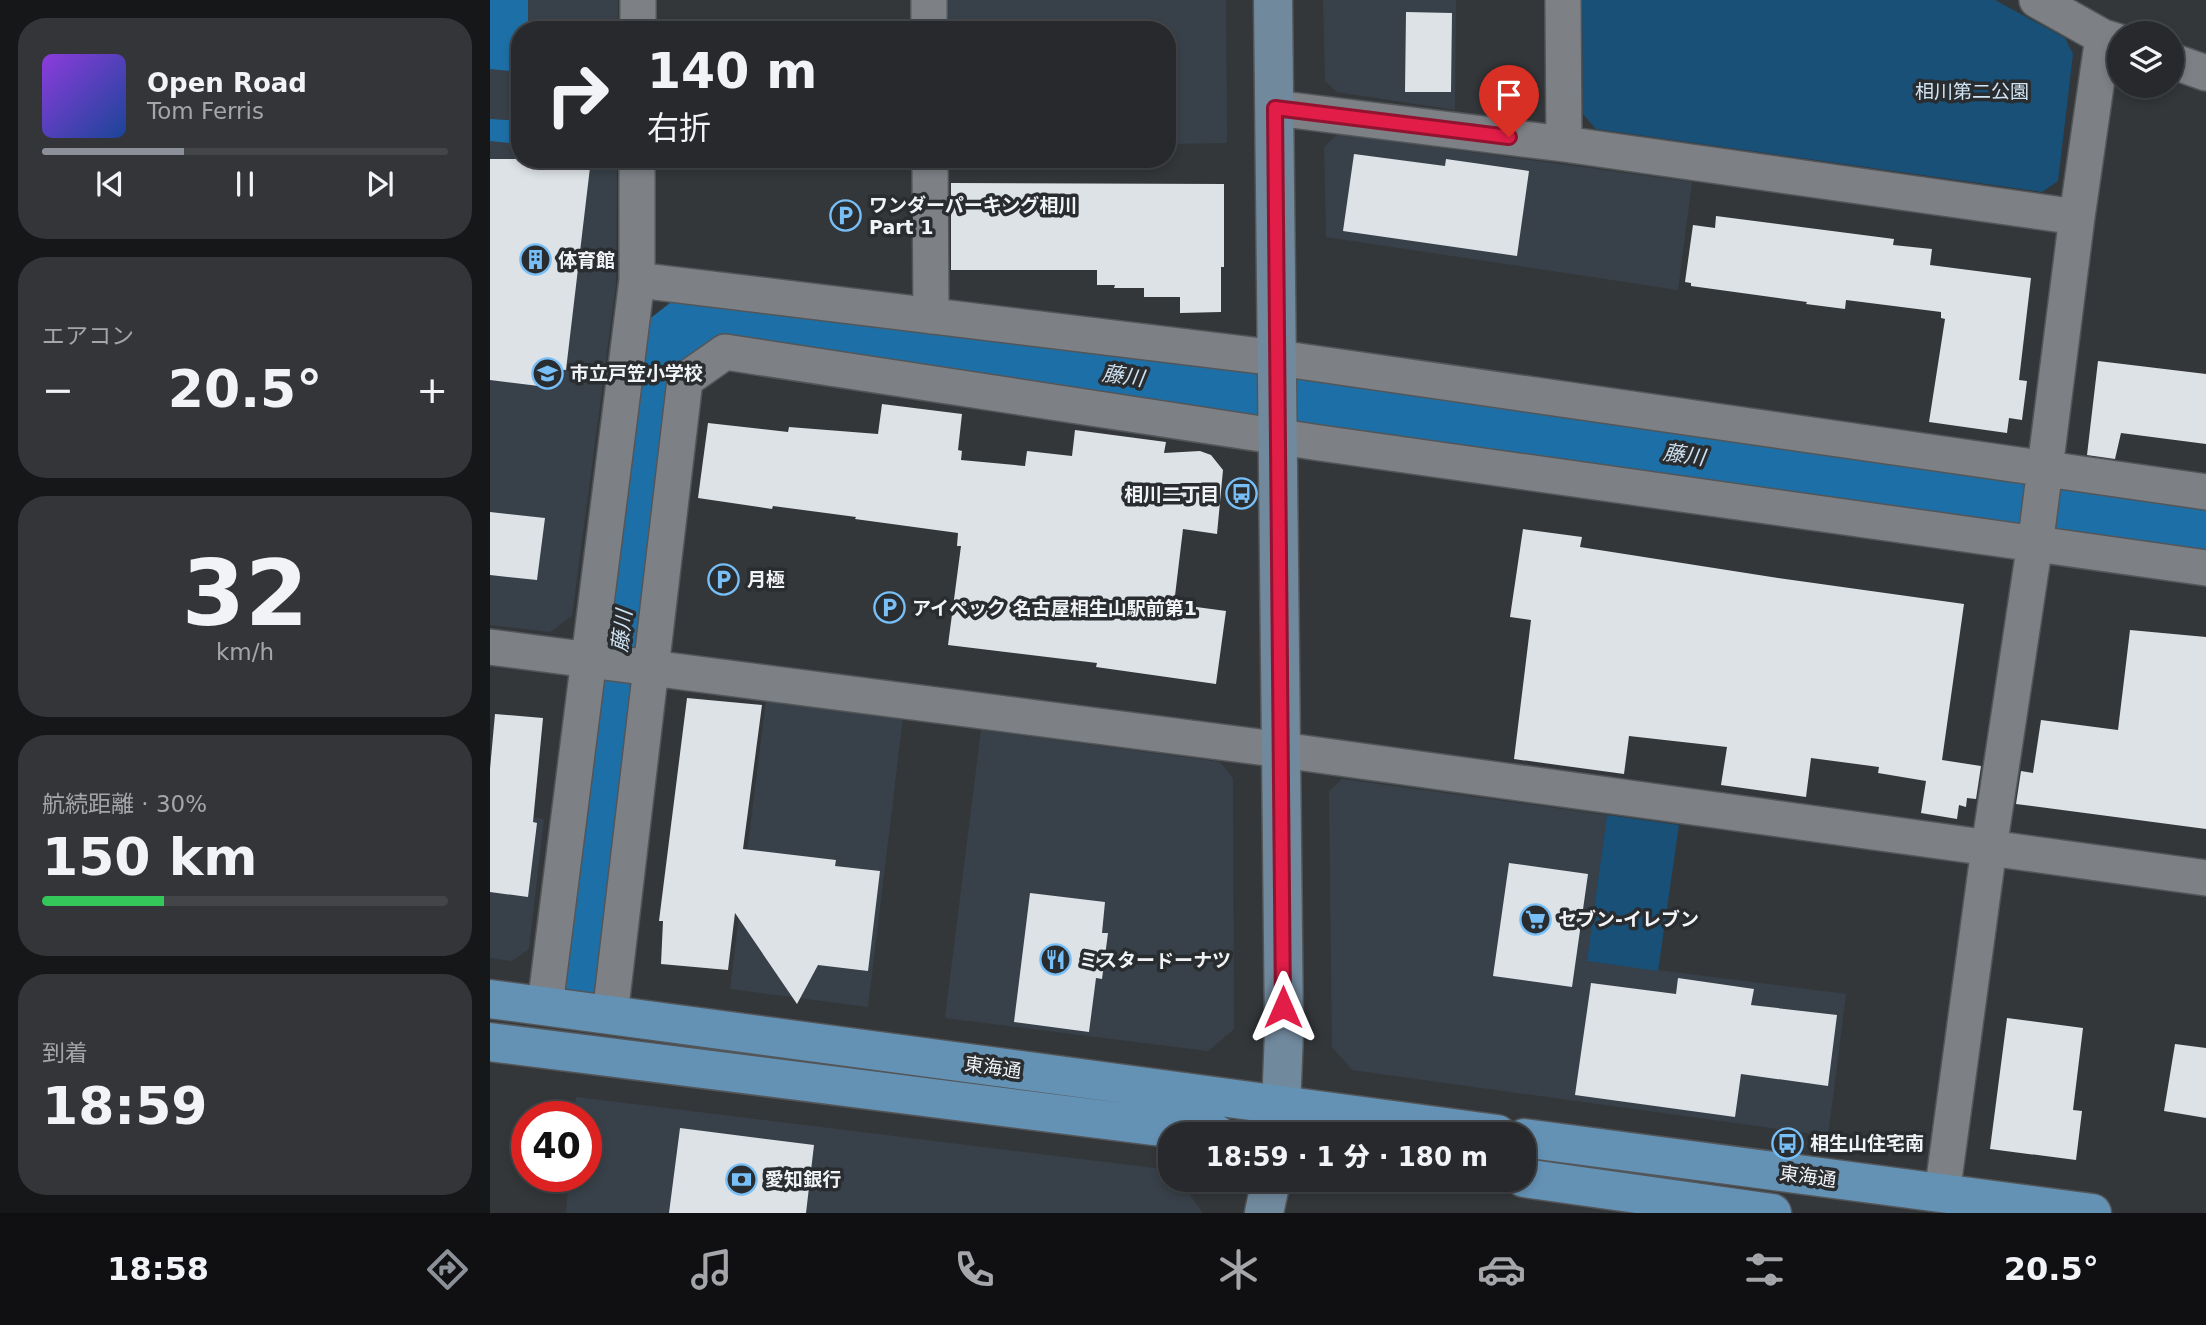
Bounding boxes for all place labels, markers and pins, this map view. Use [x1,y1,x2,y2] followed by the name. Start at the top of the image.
[1479,65,1539,137] pin
[869,194,1077,238] place label: ワンダーパーキング相川 Part 1
[829,199,863,233] parking icon: ワンダーパーキング相川 Part 1
[518,243,552,277] building icon: 体育館
[558,249,615,271] place label: 体育館
[530,356,564,390] school or university icon: 市立戸笠小学校
[570,362,703,384] place label: 市立戸笠小学校
[1225,477,1259,511] bus stop icon: 相川二丁目
[1124,483,1219,505] place label: 相川二丁目
[707,562,741,596] parking icon: 月極
[747,568,785,590] place label: 月極
[872,591,906,625] parking icon: アイペック 名古屋相生山駅前第1
[912,597,1197,619] place label: アイペック 名古屋相生山駅前第1
[1518,902,1552,936] supermarket icon: セブン-イレブン
[1558,908,1699,930] place label: セブン-イレブン
[1039,943,1073,977] restaurant icon: ミスタードーナツ
[1079,949,1231,971] place label: ミスタードーナツ
[1770,1126,1804,1160] bus stop icon: 相生山住宅南
[1810,1132,1924,1154] place label: 相生山住宅南
[725,1162,759,1196] bank icon: 愛知銀行
[765,1168,841,1190] place label: 愛知銀行

